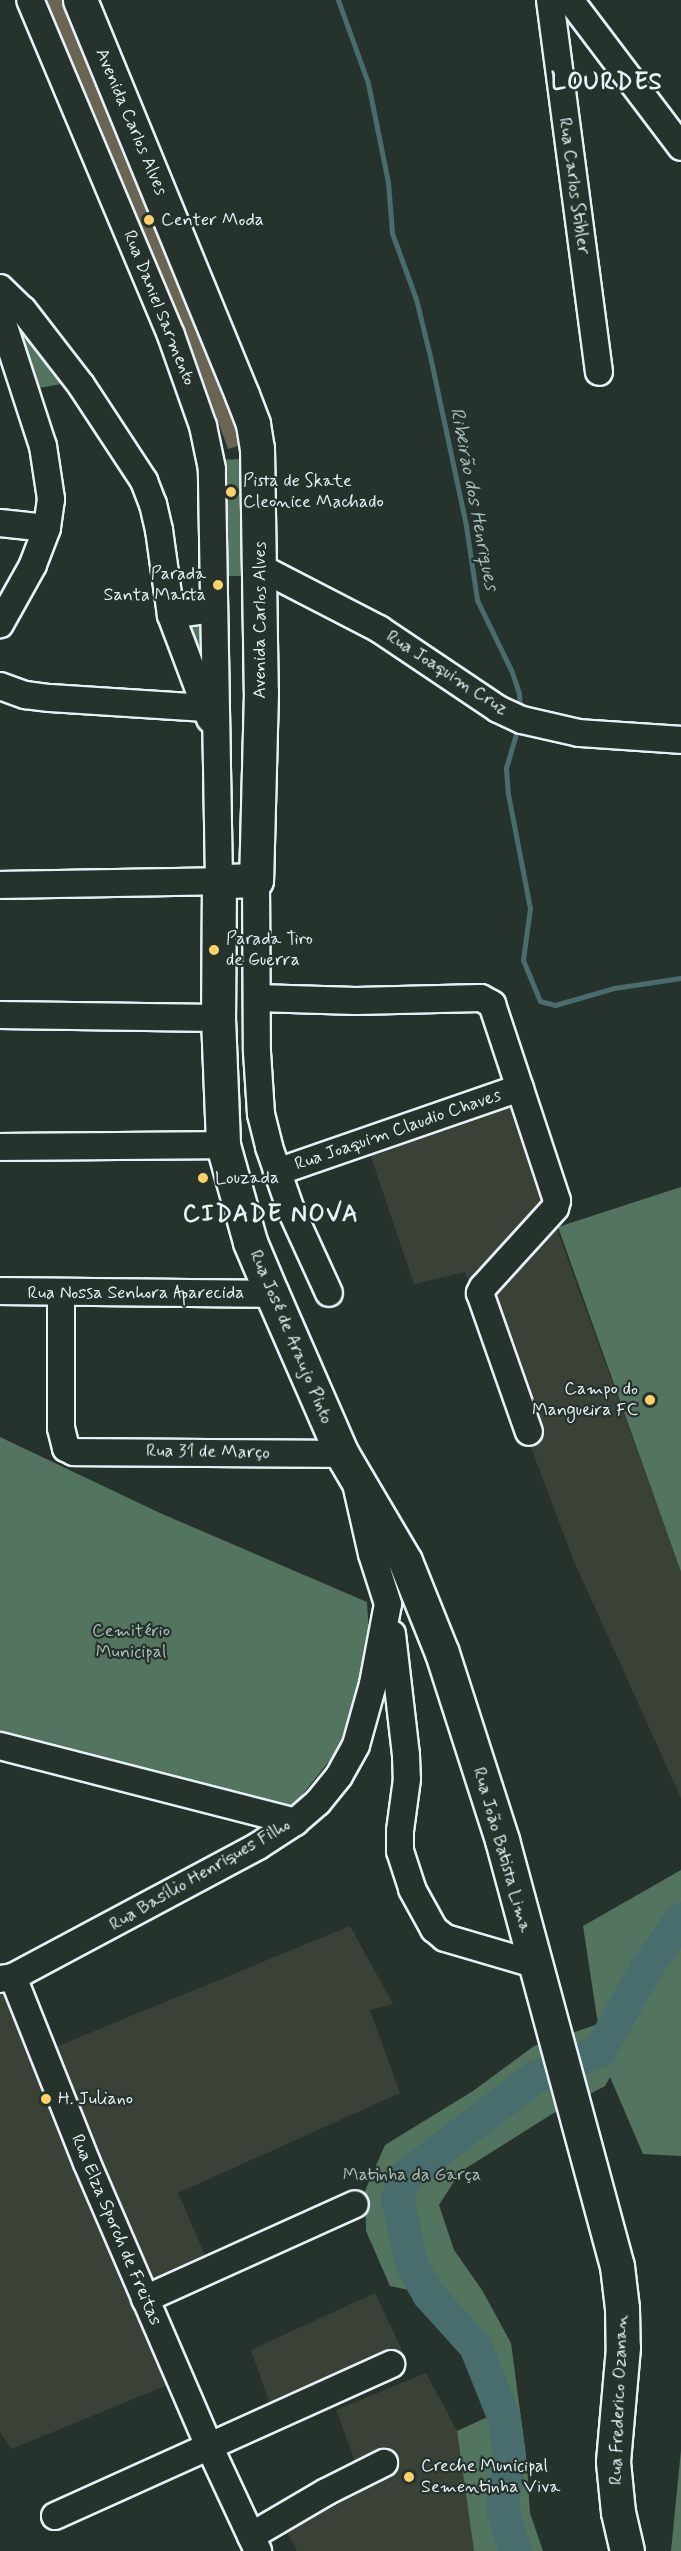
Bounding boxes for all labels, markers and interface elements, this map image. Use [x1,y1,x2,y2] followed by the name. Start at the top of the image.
[90,45,172,199] street label: Avenida Carlos Alves
[550,69,664,97] district label: LOURDES
[554,116,594,256] street label: Rua Carlos Stibler
[161,209,263,231] place label: Center Moda
[142,213,156,227] marker: Center Moda
[119,229,199,387] street label: Rua Daniel Sarmento
[444,402,504,596] water label: Ribeirão dos Henriques
[243,471,383,514] place label: Pista de Skate Cleonice Machado
[224,485,238,499] marker: Pista de Skate Cleonice Machado
[249,541,271,699] street label: Avenida Carlos Alves
[106,564,206,606] place label: Parada Santa Marta
[211,578,225,592] marker: Parada Santa Marta
[381,625,513,721] street label: Rua Joaquim Cruz
[226,929,313,972] place label: Parada Tiro de Guerra
[207,943,221,957] marker: Parada Tiro de Guerra
[290,1084,506,1176] street label: Rua Joaquim Claudio Chaves
[215,1167,279,1189] place label: Louzada
[196,1171,210,1185] marker: Louzada
[183,1201,359,1229] district label: CIDADE NOVA
[244,1246,338,1428] street label: Rua José de Araujo Pinto
[27,1282,245,1304] street label: Rua Nossa Senhora Aparecida
[534,1379,638,1422] place label: Campo do Mangueira FC
[643,1393,657,1407] marker: Campo do Mangueira FC
[147,1440,269,1464] street label: Rua 31 de Março
[92,1621,170,1664] park label: Cemitério Municipal
[468,1765,536,1935] street label: Rua João Batista Lima
[105,1814,295,1936] street label: Rua Basílio Henriques Filho
[58,2088,133,2110] place label: H. Juliano
[39,2092,53,2106] marker: H. Juliano
[66,2131,166,2329] street label: Rua Elza Sporch de Freitas
[345,2164,479,2186] park label: Matinha da Garça
[605,2314,633,2486] street label: Rua Frederico Ozanan
[421,2456,557,2498] place label: Creche Municipal Sementinha Viva
[402,2470,416,2484] marker: Creche Municipal Sementinha Viva

